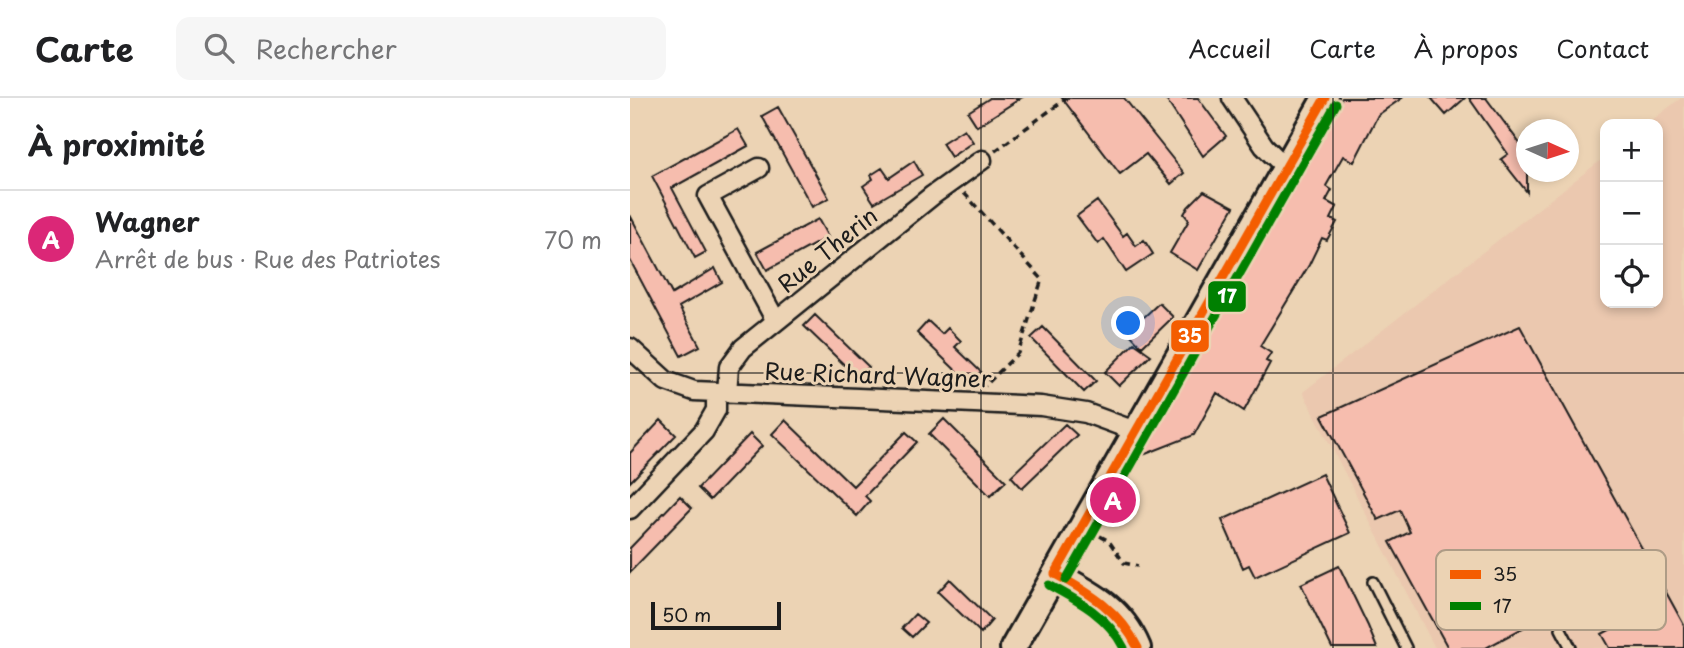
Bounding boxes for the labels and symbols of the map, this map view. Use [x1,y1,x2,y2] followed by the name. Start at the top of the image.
[1516,119,1579,182] north arrow
[770,198,884,300] street label: Rue Therin
[1207,280,1247,313] line badge: 17
[1217,281,1237,309] text: 17
[1111,306,1145,340] your location
[1170,319,1210,353] line badge: 35
[1178,321,1202,349] text: 35
[764,353,992,395] street label: Rue Richard Wagner
[1090,474,1136,526] pin: A
[1436,550,1666,630] legend
[1493,559,1517,587] text: 35
[1493,591,1512,619] text: 17
[651,599,780,631] scale bar

